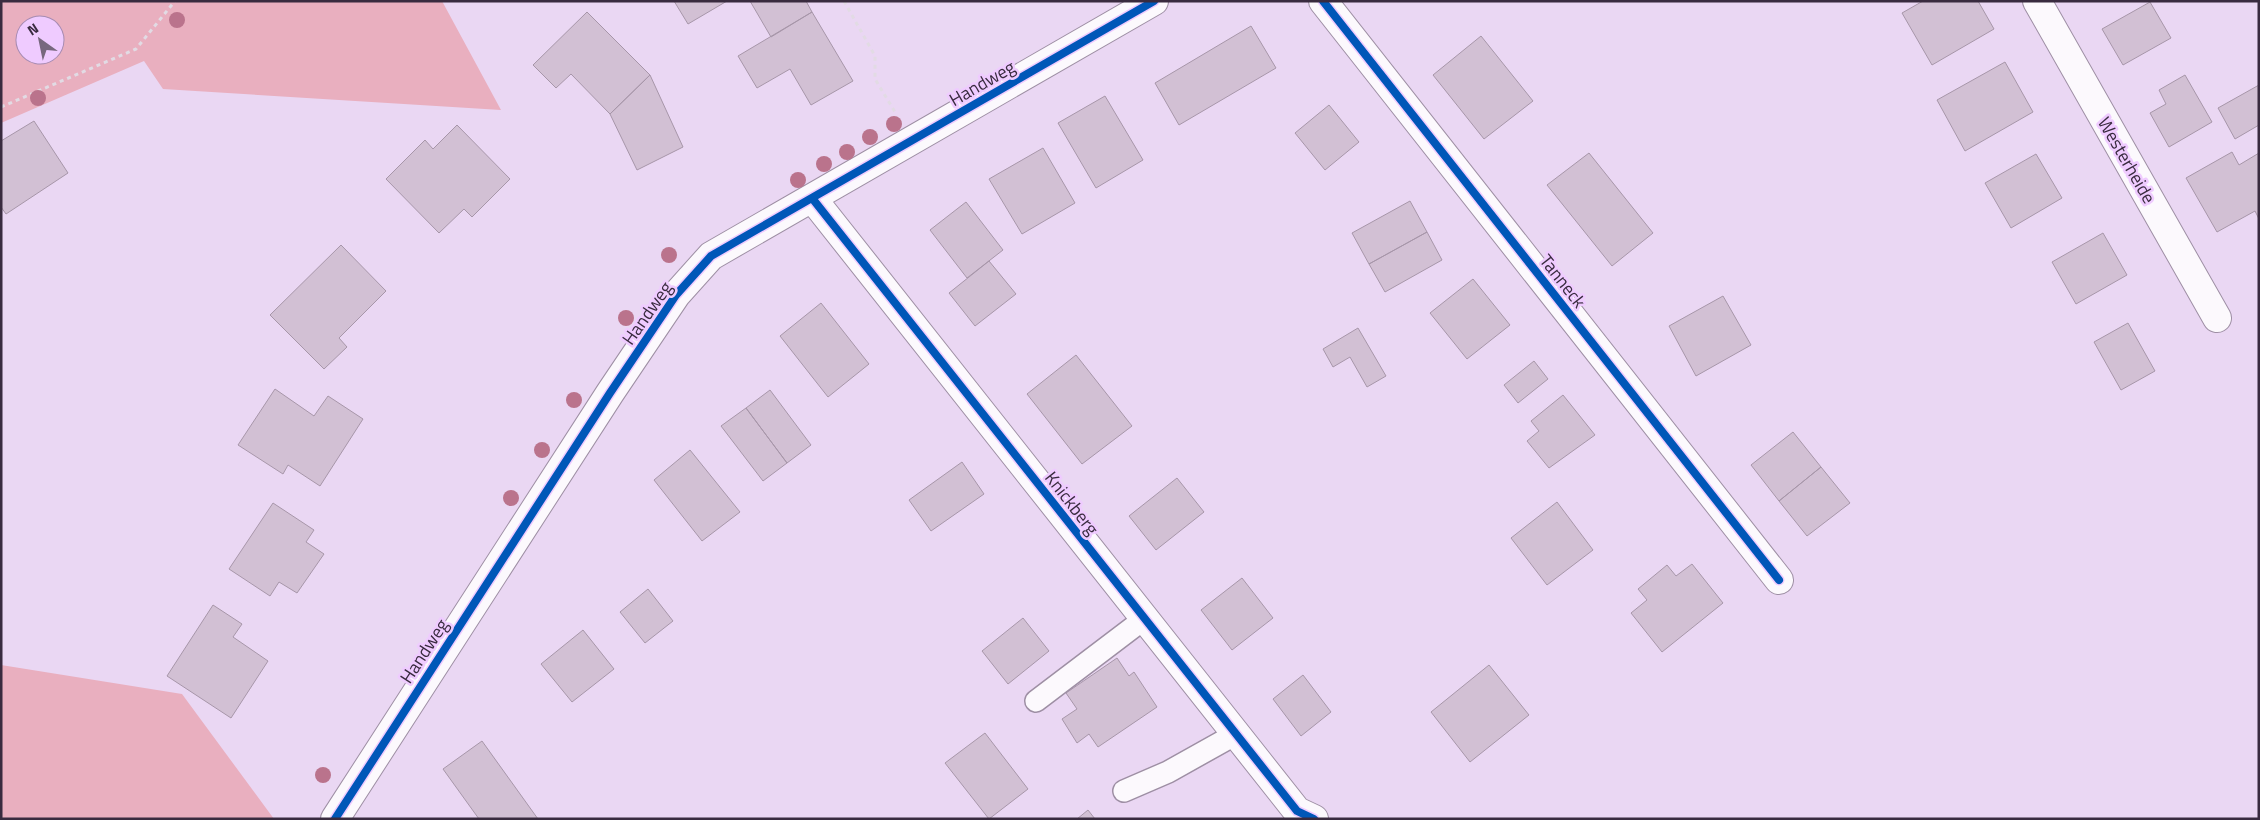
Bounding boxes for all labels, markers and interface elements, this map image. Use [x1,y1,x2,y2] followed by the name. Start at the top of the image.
[15,15,65,65] north arrow
[23,17,42,40] text: N
[944,53,1020,113] street label: Handweg
[2091,112,2163,208] street label: Westerheide
[1533,248,1593,314] street label: Tanneck
[615,276,679,350] street label: Handweg
[1039,465,1105,541] street label: Knickberg
[393,613,455,689] street label: Handweg

